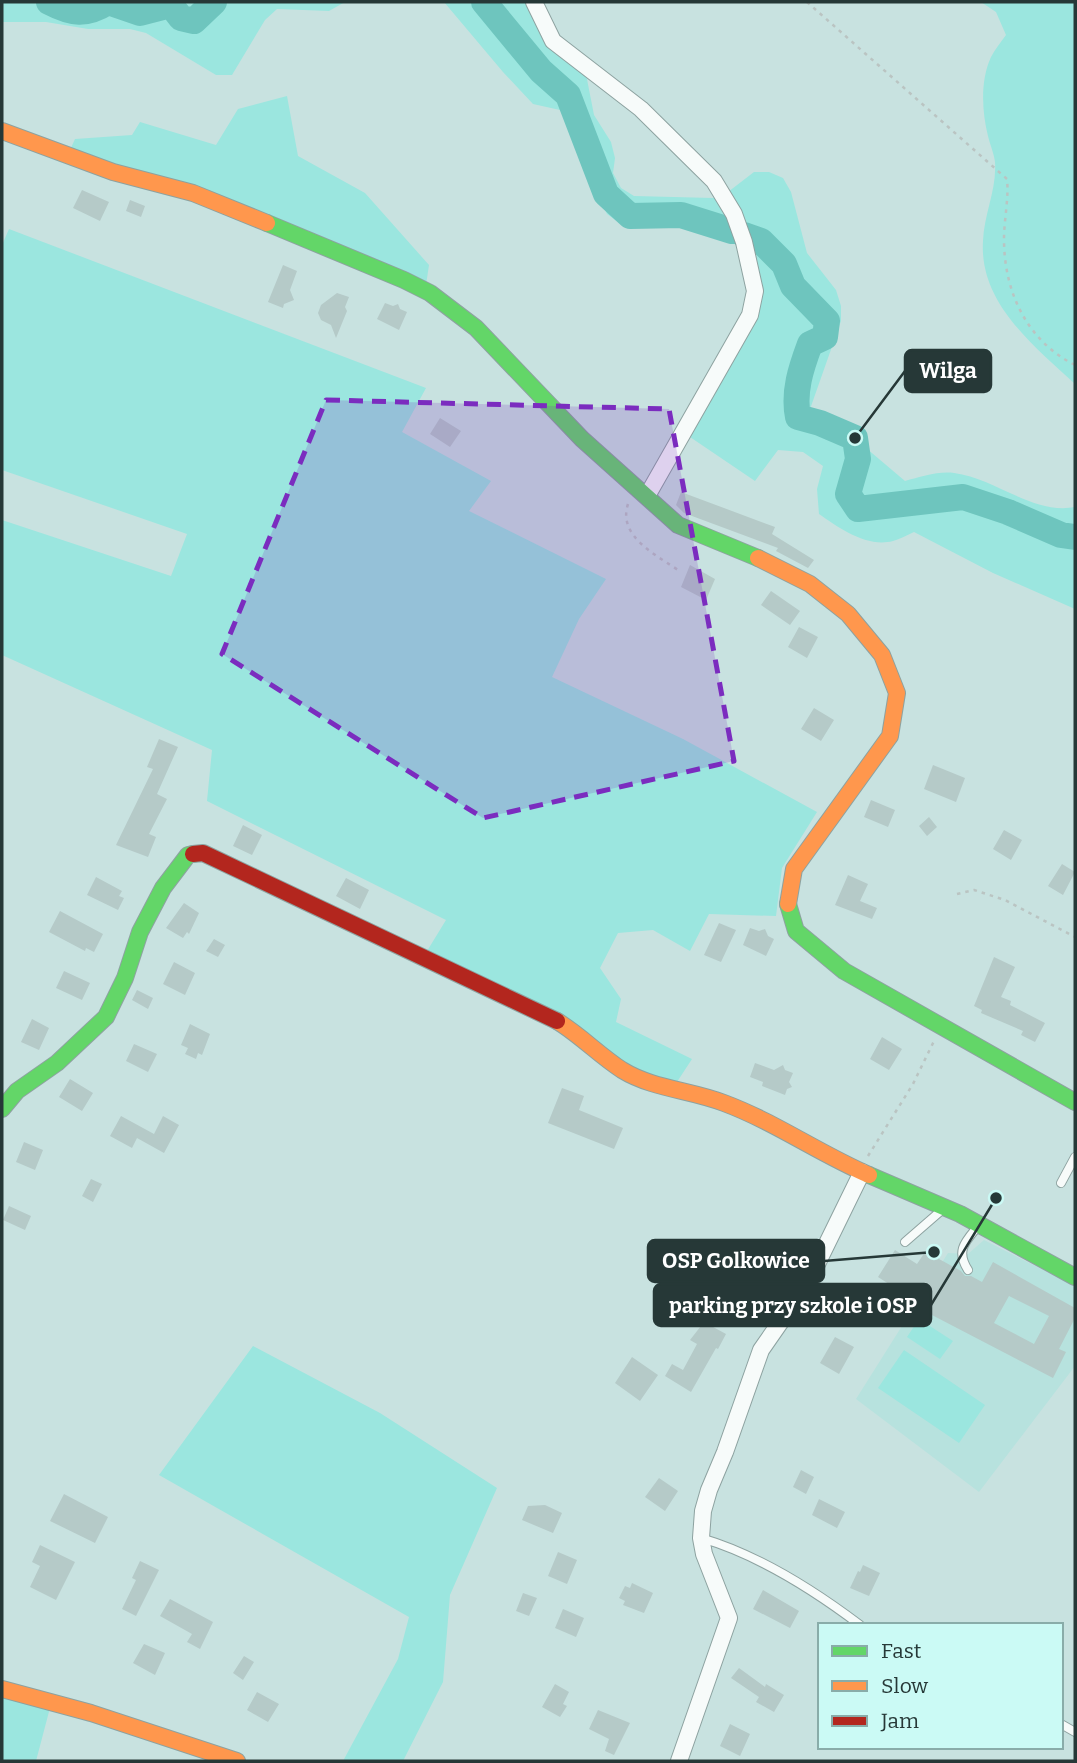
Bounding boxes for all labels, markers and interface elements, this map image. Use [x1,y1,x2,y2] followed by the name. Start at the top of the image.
[905,350,991,392] callout: Wilga
[919,358,977,384] text: Wilga
[648,1240,824,1282] callout: OSP Golkowice
[662,1248,810,1274] text: OSP Golkowice
[654,1284,931,1326] callout: parking przy szkole i OSP
[669,1293,917,1319] text: parking przy szkole i OSP
[818,1623,1063,1749] legend
[881,1638,922,1664] text: Fast
[881,1673,928,1699] text: Slow
[880,1708,919,1734] text: Jam

